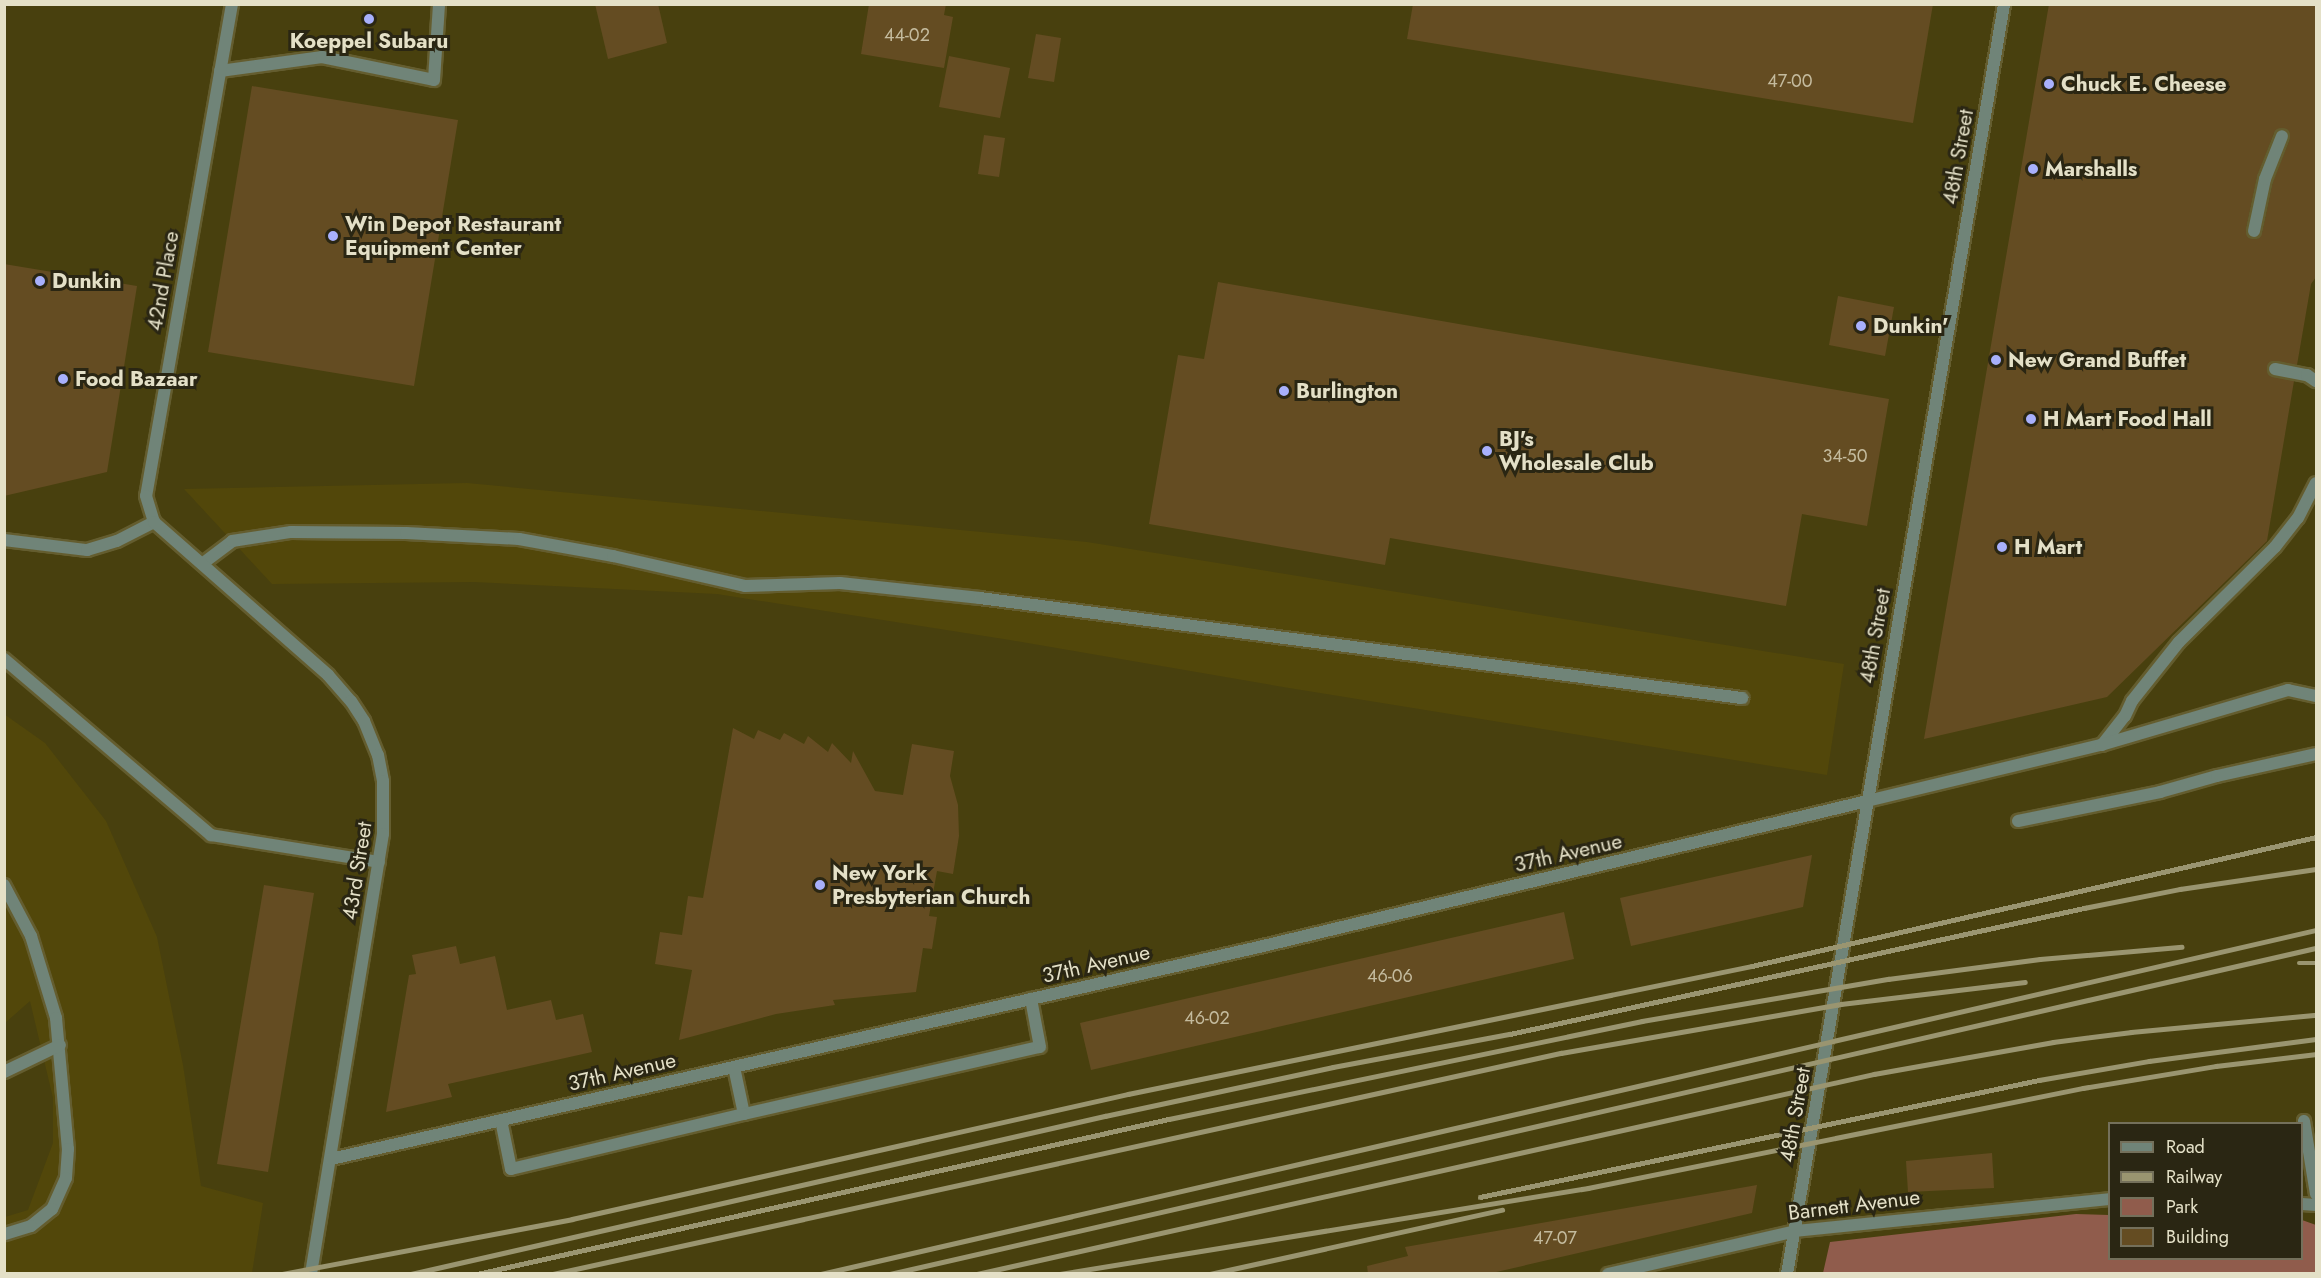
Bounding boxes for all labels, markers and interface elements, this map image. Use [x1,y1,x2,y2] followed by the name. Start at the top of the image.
[362,12,376,26] marker: Koeppel Subaru
[884,24,930,46] house number: 44-02
[290,28,448,54] place label: Koeppel Subaru
[1767,70,1813,92] house number: 47-00
[2061,71,2227,97] place label: Chuck E. Cheese
[2042,77,2056,91] marker: Chuck E. Cheese
[1937,107,1979,207] street label: 48th Street
[2045,156,2137,182] place label: Marshalls
[2026,162,2040,176] marker: Marshalls
[345,211,561,261] place label: Win Depot Restaurant Equipment Center
[142,229,184,333] street label: 42nd Place
[326,229,340,243] marker: Win Depot Restaurant Equipment Center
[52,268,122,294] place label: Dunkin
[33,274,47,288] marker: Dunkin
[1873,313,1948,339] place label: Dunkin'
[1854,319,1868,333] marker: Dunkin'
[2008,347,2186,373] place label: New Grand Buffet
[1989,353,2003,367] marker: New Grand Buffet
[75,366,198,392] place label: Food Bazaar
[56,372,70,386] marker: Food Bazaar
[1296,378,1398,404] place label: Burlington
[1277,384,1291,398] marker: Burlington
[2043,406,2212,432] place label: H Mart Food Hall
[2024,412,2038,426] marker: H Mart Food Hall
[1499,426,1654,476] place label: BJ's Wholesale Club
[1480,444,1494,458] marker: BJ's Wholesale Club
[1822,445,1868,467] house number: 34-50
[2014,534,2082,560] place label: H Mart
[1995,540,2009,554] marker: H Mart
[1854,586,1896,686] street label: 48th Street
[337,820,377,922] street label: 43rd Street
[1512,828,1624,878] street label: 37th Avenue
[832,860,1030,910] place label: New York Presbyterian Church
[813,878,827,892] marker: New York Presbyterian Church
[1040,939,1152,989] street label: 37th Avenue
[1367,965,1413,987] house number: 46-06
[1184,1007,1230,1029] house number: 46-02
[566,1047,678,1097] street label: 37th Avenue
[1774,1065,1816,1165] street label: 48th Street
[2108,1122,2303,1260] legend
[2166,1134,2205,1160] text: Road
[2166,1164,2222,1190] text: Railway
[1787,1184,1921,1226] street label: Barnett Avenue
[2166,1194,2198,1220] text: Park
[2166,1224,2229,1250] text: Building
[1533,1227,1577,1249] house number: 47-07

